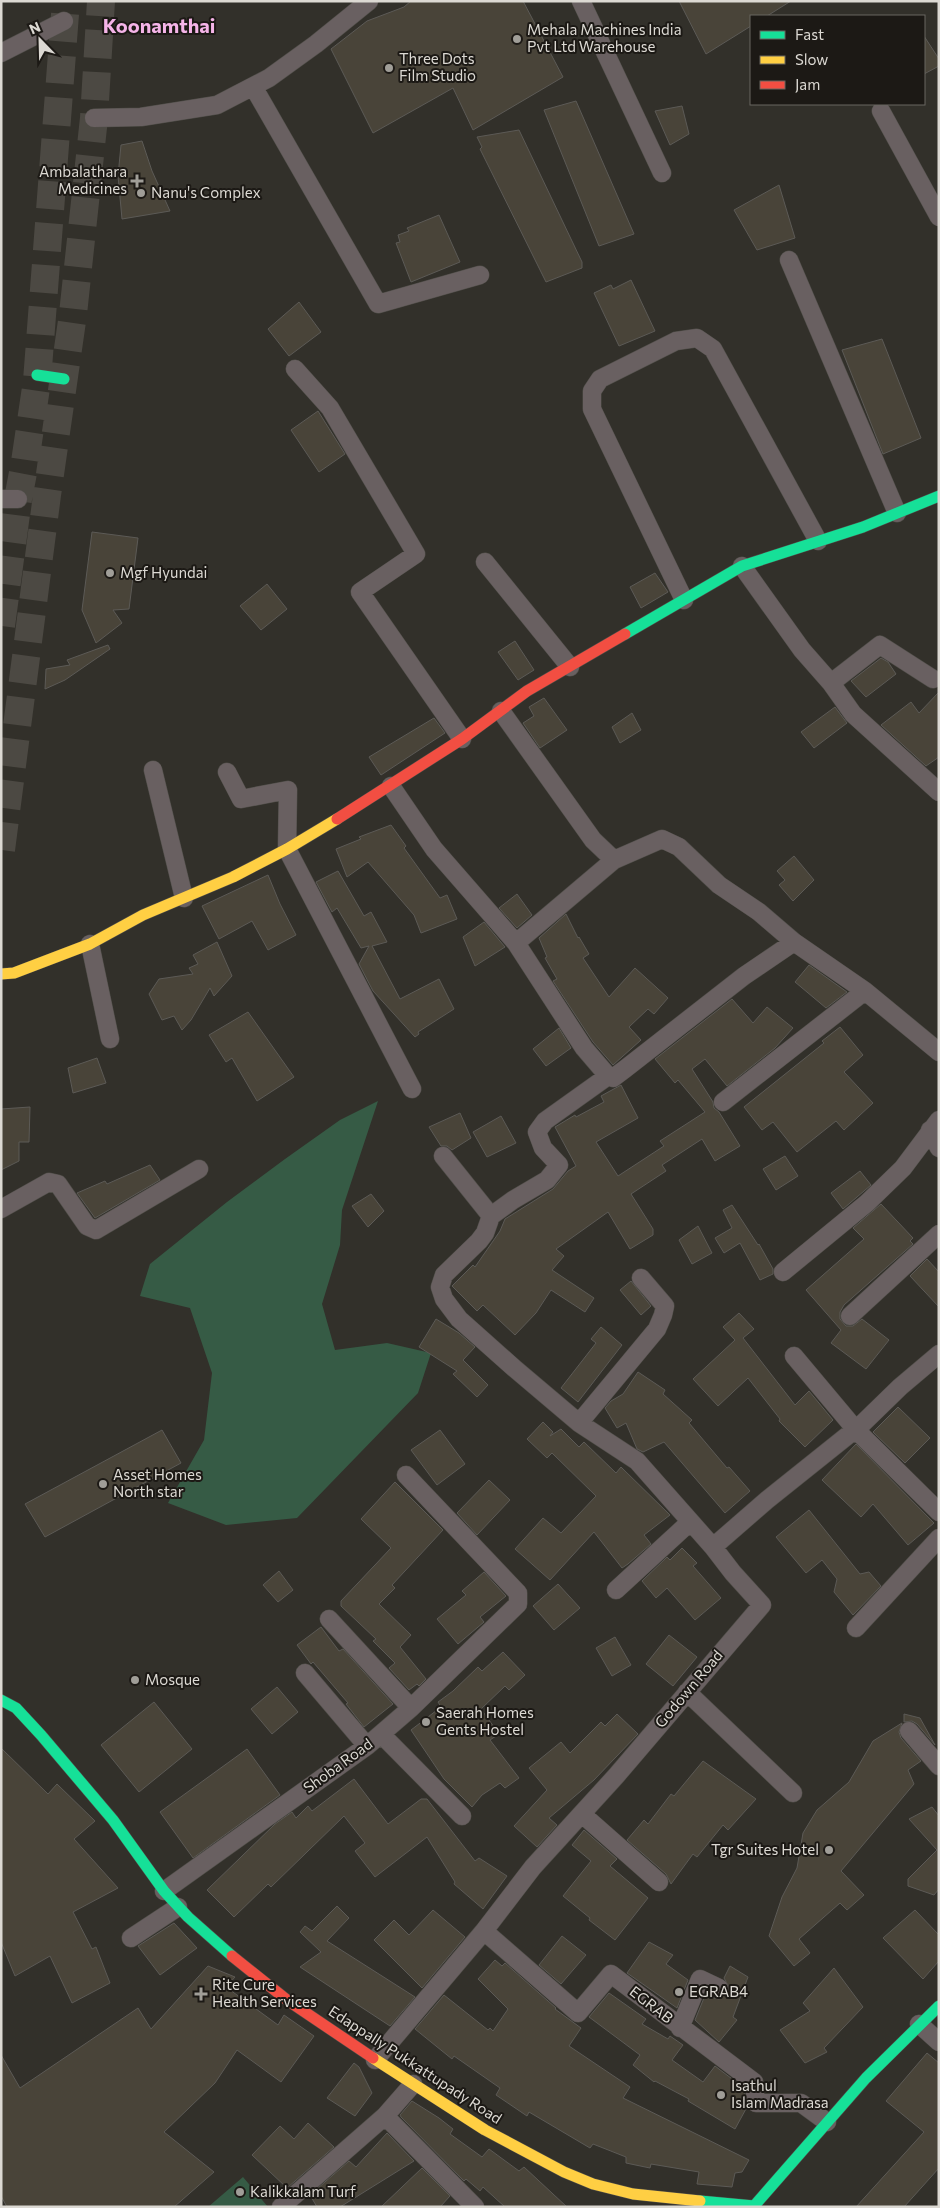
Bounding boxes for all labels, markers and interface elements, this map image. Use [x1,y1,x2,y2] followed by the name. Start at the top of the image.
[103,13,215,37] district label: Koonamthai
[15,15,65,65] north arrow
[750,15,925,105] legend
[27,18,43,37] text: N
[527,20,681,55] place label: Mehala Machines India Pvt Ltd Warehouse
[795,25,824,43] text: Fast
[511,33,523,45] marker: Mehala Machines India Pvt Ltd Warehouse
[399,49,476,84] place label: Three Dots Film Studio
[795,50,828,68] text: Slow
[383,62,395,74] marker: Three Dots Film Studio
[795,75,820,93] text: Jam
[39,162,127,197] place label: Ambalathara Medicines
[131,175,143,187] marker: Ambalathara Medicines
[151,183,261,201] place label: Nanu's Complex
[135,187,147,199] marker: Nanu's Complex
[120,563,207,581] place label: Mgf Hyundai
[104,567,116,579] marker: Mgf Hyundai
[113,1465,202,1500] place label: Asset Homes North star
[97,1478,109,1490] marker: Asset Homes North star
[651,1646,726,1731] street label: Godown Road
[145,1670,200,1688] place label: Mosque
[129,1674,141,1686] marker: Mosque
[436,1703,534,1738] place label: Saerah Homes Gents Hostel
[420,1716,432,1728] marker: Saerah Homes Gents Hostel
[299,1734,375,1796] street label: Shoba Road
[711,1840,819,1858] place label: Tgr Suites Hotel
[823,1844,835,1856] marker: Tgr Suites Hotel
[212,1975,317,2010] place label: Rite Cure Health Services
[626,1982,677,2027] street label: EGRAB
[689,1982,748,2000] place label: EGRAB4
[673,1986,685,1998] marker: EGRAB4
[194,1987,208,2001] marker: Rite Cure Health Services
[326,2001,506,2127] street label: Edappally Pukkattupady Road
[731,2076,829,2111] place label: Isathul Islam Madrasa
[715,2089,727,2101] marker: Isathul Islam Madrasa
[250,2182,356,2200] place label: Kalikkalam Turf
[234,2186,246,2198] marker: Kalikkalam Turf

